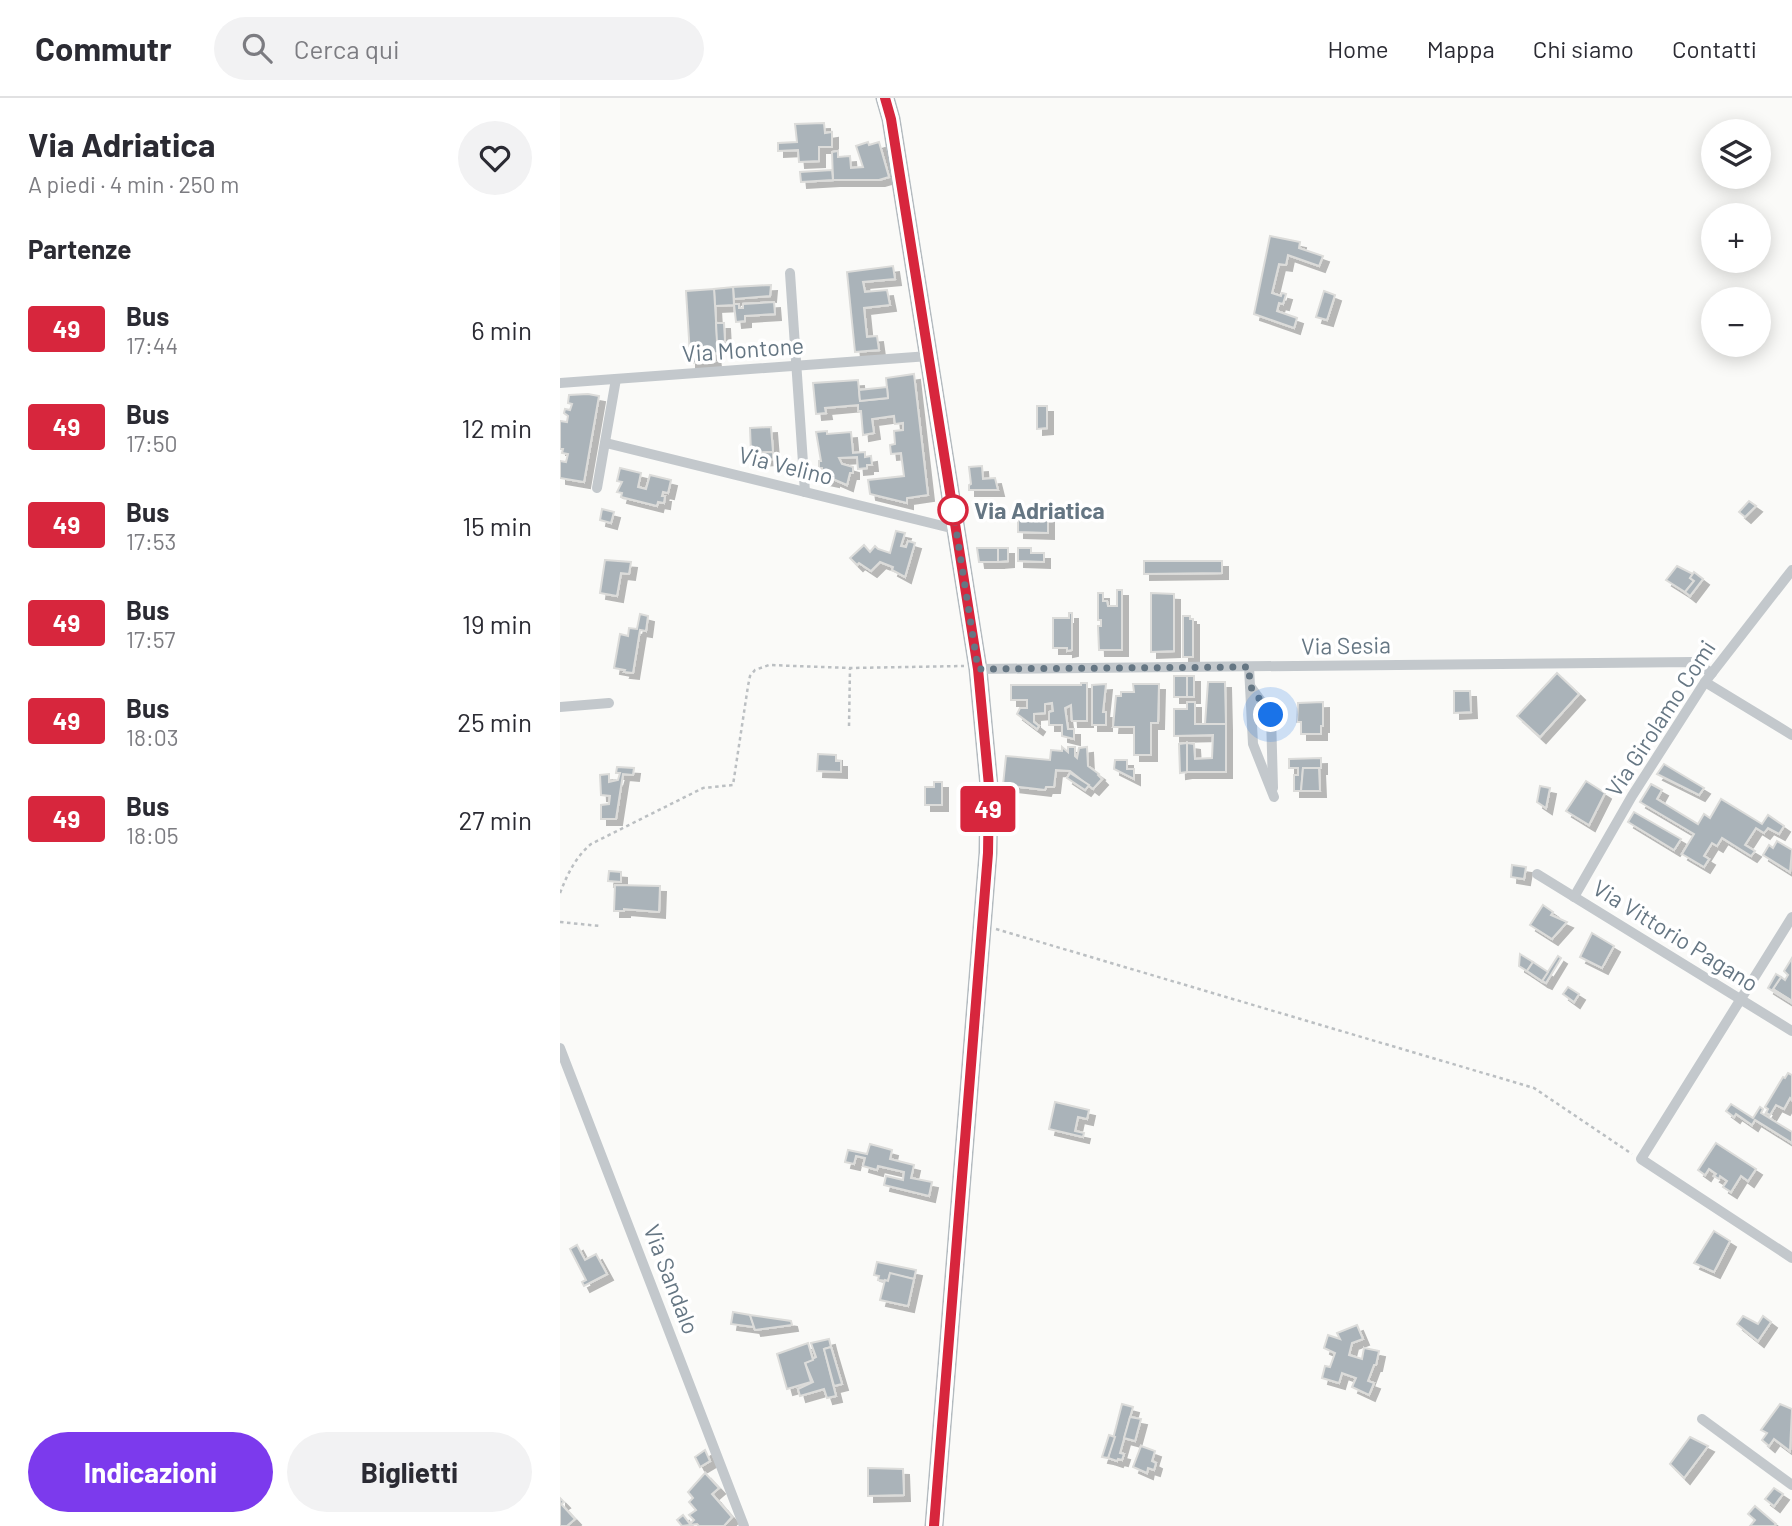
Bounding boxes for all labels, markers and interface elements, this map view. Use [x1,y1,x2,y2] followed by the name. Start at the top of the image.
[214,17,704,80] search box
[35,28,172,68] text: Commutr
[238,29,276,67] icon: search
[294,33,400,64] text: Cerca qui
[1327,34,1389,63] text: Home
[1427,34,1495,63] text: Mappa
[1533,34,1634,63] text: Chi siamo
[1672,34,1757,63] text: Contatti
[1701,119,1771,357] map controls
[1701,119,1771,189] button: layers
[458,121,532,195] button: heart
[28,124,215,164] text: Via Adriatica
[28,170,239,198] text: A piedi · 4 min · 250 m
[1701,203,1771,273] button: +
[28,233,131,264] text: Partenze
[1701,287,1771,357] button: −
[126,300,169,331] text: Bus
[53,314,80,343] text: 49
[471,314,532,345] text: 6 min
[126,331,178,359] text: 17:44
[681,331,805,367] street label: Via Montone
[126,398,169,429] text: Bus
[53,412,80,441] text: 49
[462,412,532,443] text: 12 min
[126,429,178,457] text: 17:50
[736,440,836,490] street label: Via Velino
[938,495,968,525] marker: Via Adriatica
[126,496,169,527] text: Bus
[974,496,1105,524] place label: Via Adriatica
[53,510,80,539] text: 49
[462,510,532,541] text: 15 min
[126,527,176,555] text: 17:53
[126,594,169,625] text: Bus
[53,608,80,637] text: 49
[462,608,532,639] text: 19 min
[126,625,175,653] text: 17:57
[1301,630,1391,660] street label: Via Sesia
[1599,635,1721,801] street label: Via Girolamo Comi
[126,692,169,723] text: Bus
[1253,697,1288,732] your location
[53,706,80,735] text: 49
[457,706,532,737] text: 25 min
[126,723,179,751] text: 18:03
[956,786,1020,832] line badge: 49
[126,790,169,821] text: Bus
[974,794,1002,823] text: 49
[53,804,80,833] text: 49
[458,804,532,835] text: 27 min
[126,821,179,849] text: 18:05
[1588,873,1764,997] street label: Via Vittorio Pagano
[638,1220,706,1338] street label: Via Sandalo
[28,1432,273,1512] button: Indicazioni
[287,1432,532,1512] button: Biglietti

